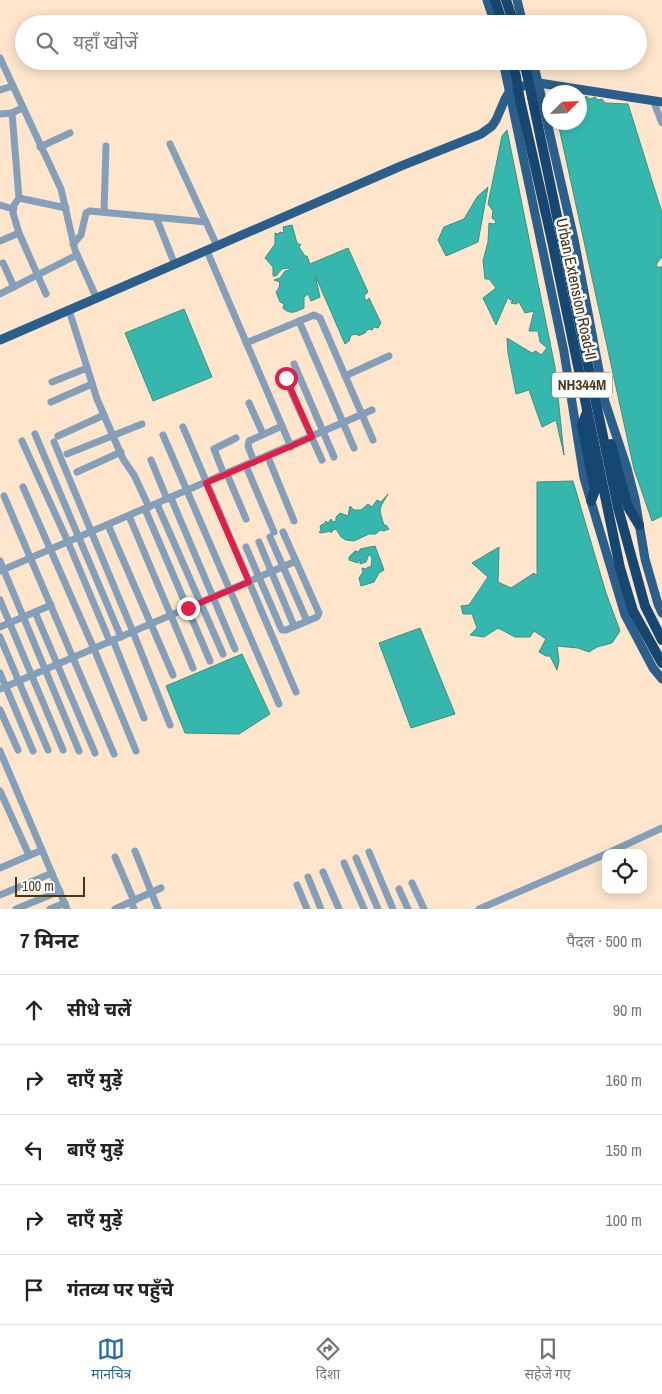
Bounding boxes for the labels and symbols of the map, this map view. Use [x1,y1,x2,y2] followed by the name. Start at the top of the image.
[542,85,587,130] north arrow
[551,216,603,362] street label: Urban Extension Road-II
[275,367,298,390] route start
[552,372,612,398] road number: NH344M
[177,597,200,620] route end
[15,874,85,897] scale bar

